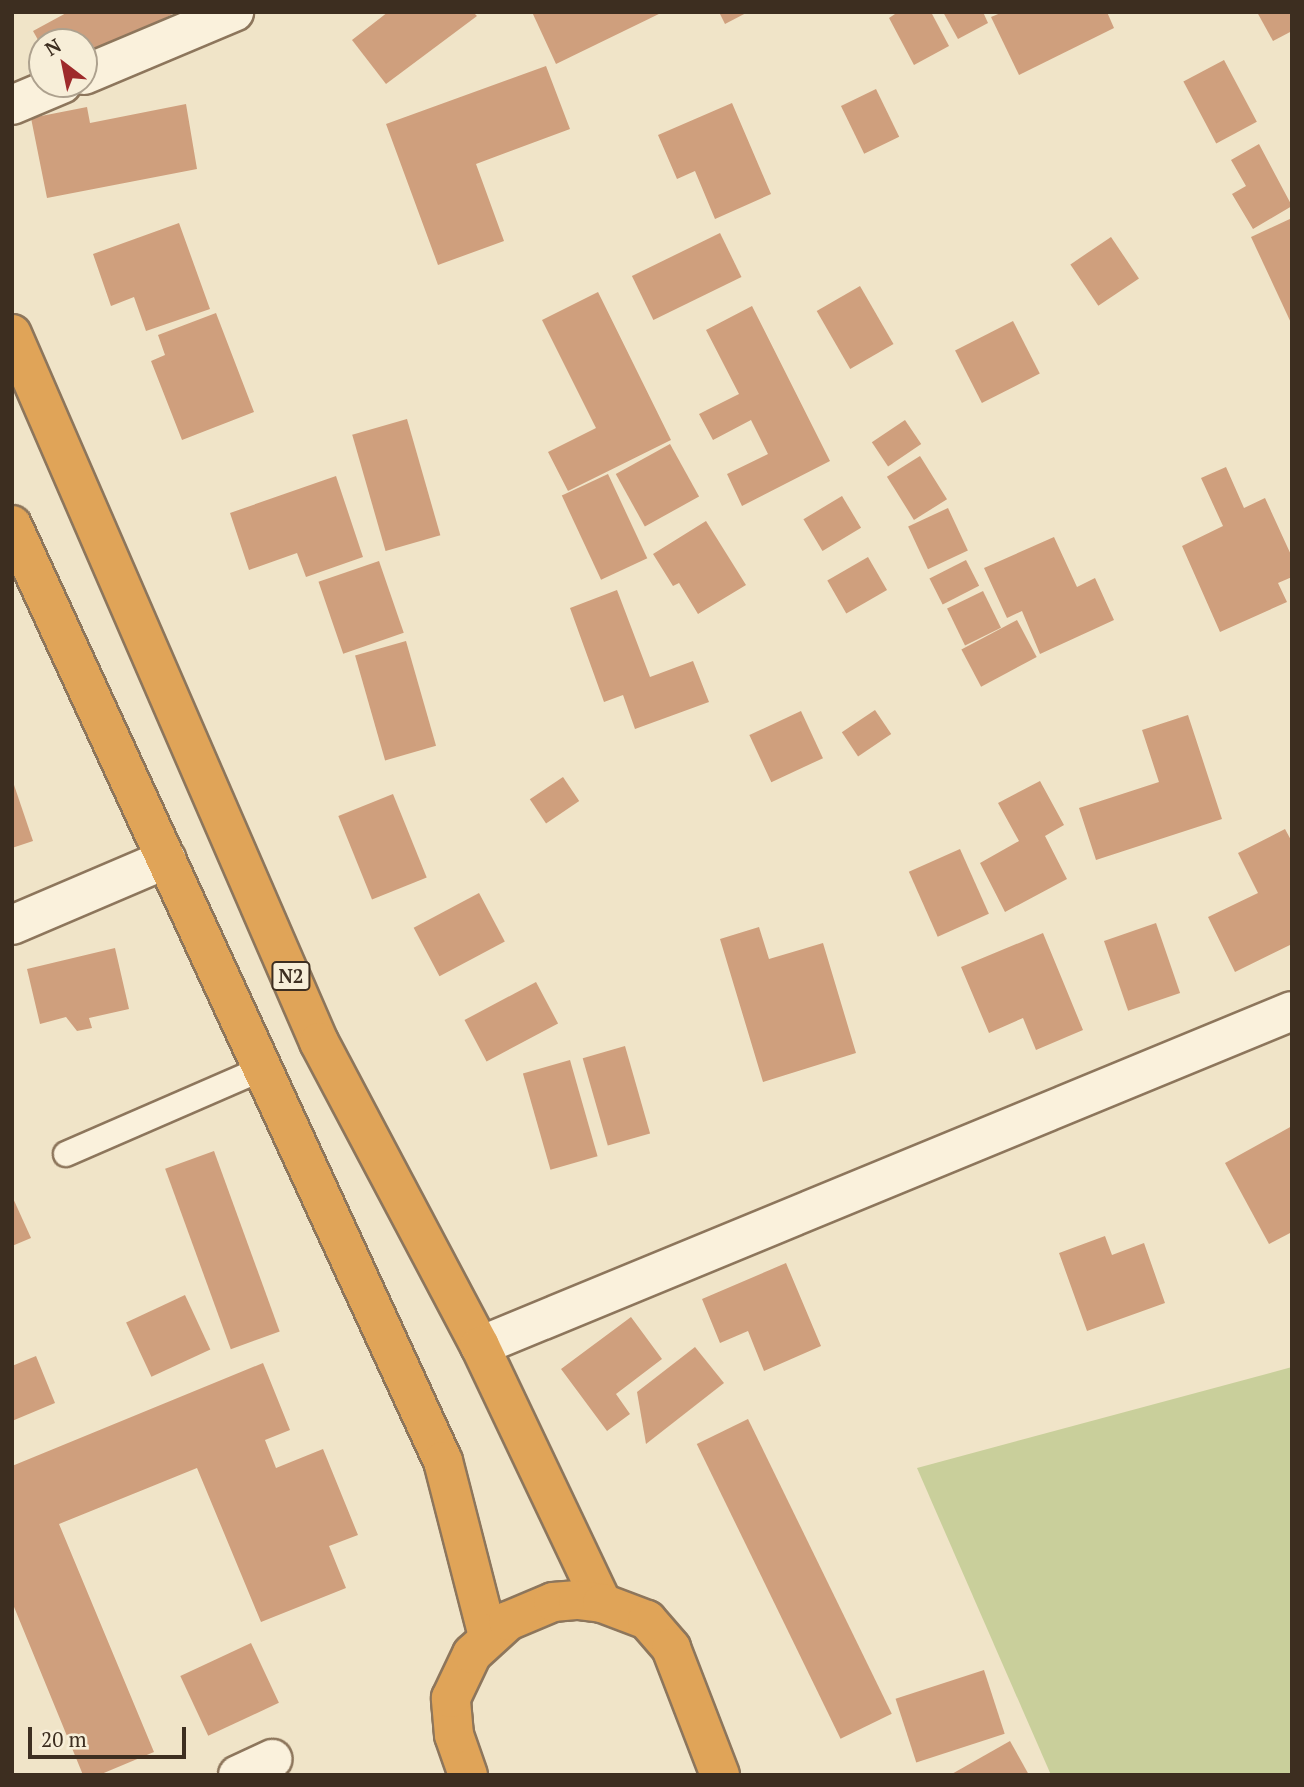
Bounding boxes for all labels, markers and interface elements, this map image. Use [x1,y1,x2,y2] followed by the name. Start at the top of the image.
[28,28,98,98] north arrow
[40,32,65,61] text: N
[270,960,312,992] road number: N2
[32,1714,189,1758] scale bar
[41,1725,87,1753] text: 20 m

